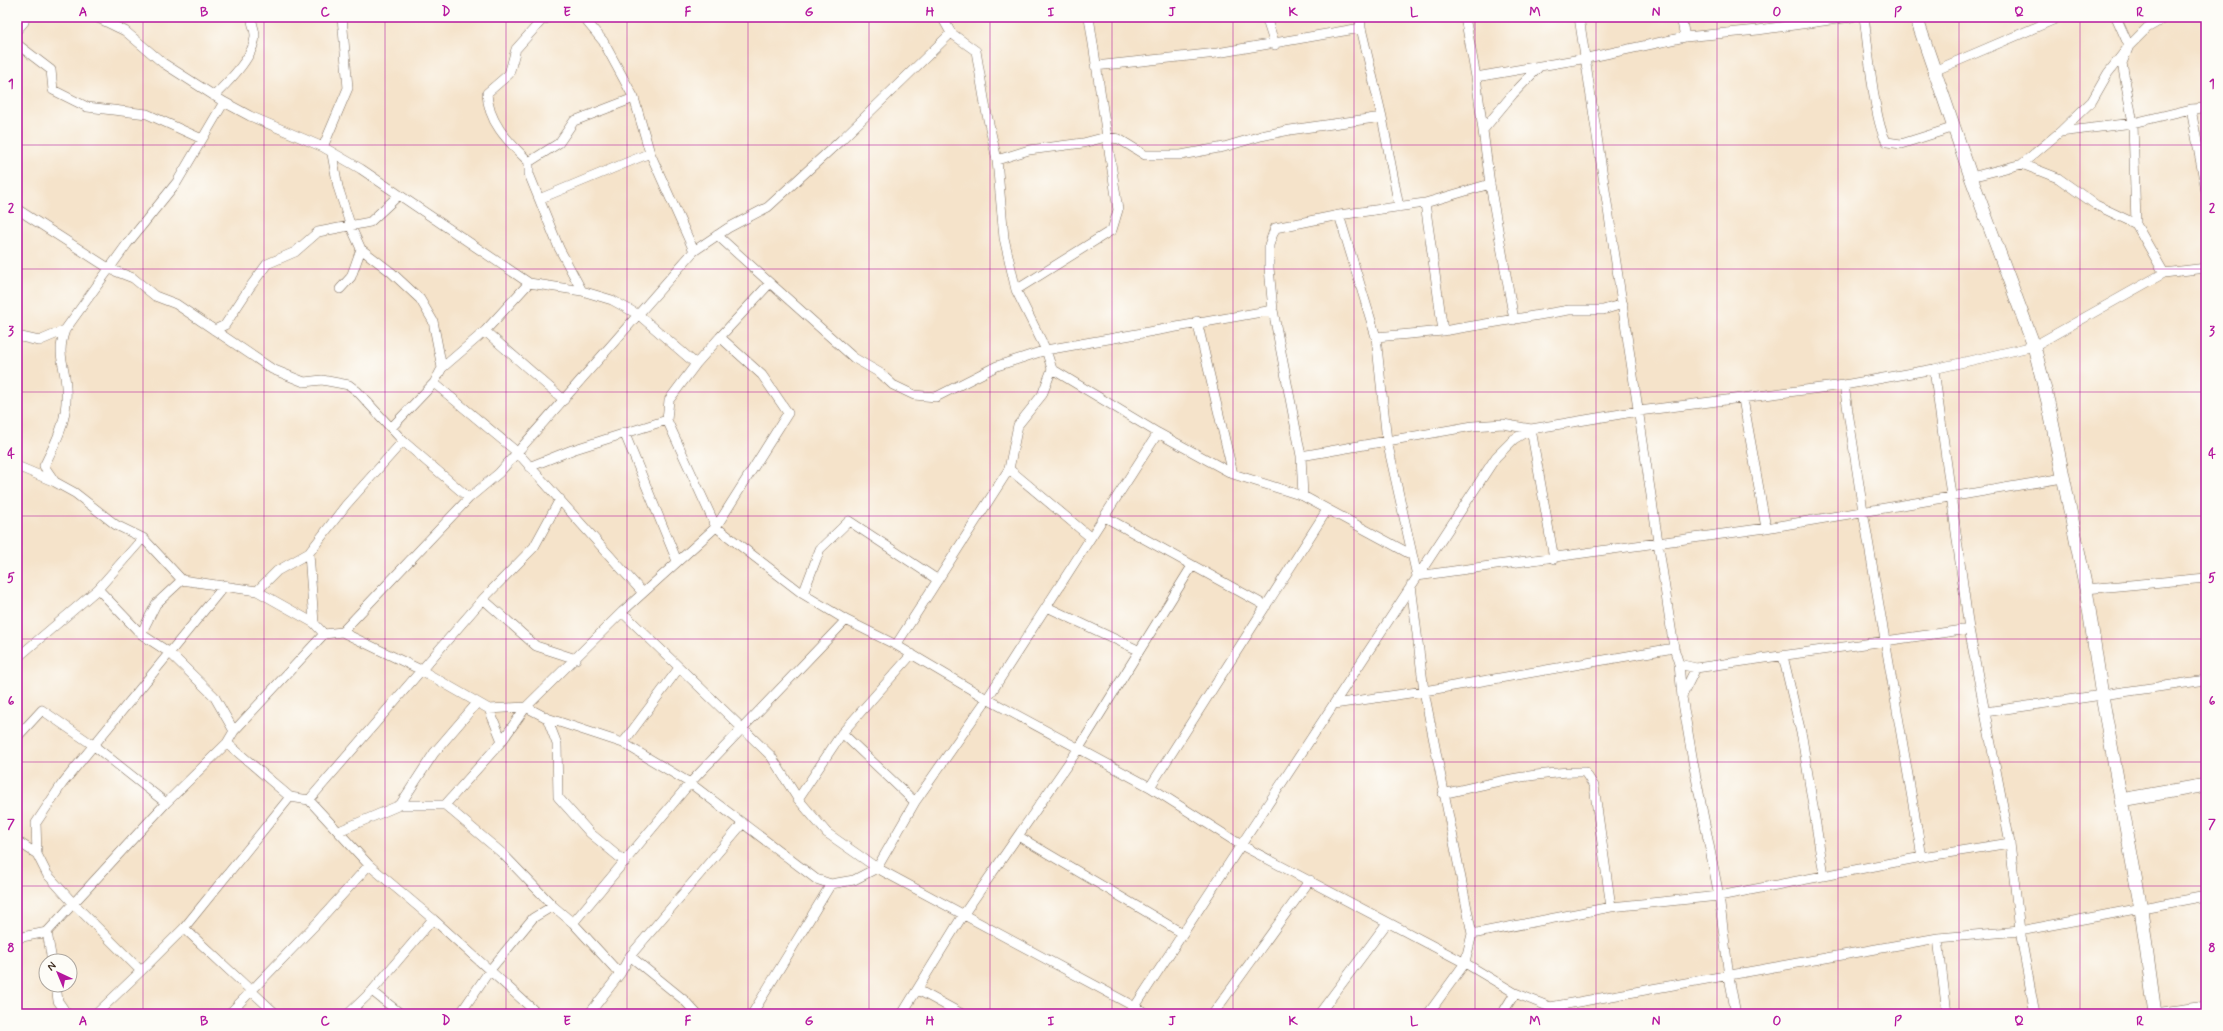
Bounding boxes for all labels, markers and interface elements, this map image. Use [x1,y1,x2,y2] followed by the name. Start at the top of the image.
[79,4,87,21] text: A
[200,4,209,21] text: B
[320,4,330,21] text: C
[442,4,451,21] text: D
[563,4,571,21] text: E
[685,4,692,21] text: F
[805,4,814,21] text: G
[926,4,935,21] text: H
[1048,4,1055,21] text: I
[1168,4,1176,21] text: J
[1288,4,1298,21] text: K
[1410,4,1419,21] text: L
[1529,4,1541,21] text: M
[1652,4,1661,21] text: N
[1773,4,1782,21] text: O
[1894,4,1902,21] text: P
[2014,4,2024,21] text: Q
[2136,4,2144,21] text: R
[8,76,14,93] text: 1
[2209,76,2215,93] text: 1
[8,200,15,217] text: 2
[2209,200,2216,217] text: 2
[8,323,14,340] text: 3
[2209,323,2215,340] text: 3
[7,446,15,463] text: 4
[2208,446,2216,463] text: 4
[7,570,15,587] text: 5
[2208,570,2216,587] text: 5
[8,693,15,710] text: 6
[2209,693,2216,710] text: 6
[7,816,15,833] text: 7
[2208,816,2216,833] text: 7
[7,940,15,957] text: 8
[2208,940,2216,957] text: 8
[38,953,78,993] north arrow
[44,959,59,974] text: N
[79,1013,87,1030] text: A
[200,1013,209,1030] text: B
[320,1013,330,1030] text: C
[442,1013,451,1030] text: D
[563,1013,571,1030] text: E
[685,1013,692,1030] text: F
[805,1013,814,1030] text: G
[926,1013,935,1030] text: H
[1048,1013,1055,1030] text: I
[1168,1013,1176,1030] text: J
[1288,1013,1298,1030] text: K
[1410,1013,1419,1030] text: L
[1529,1013,1541,1030] text: M
[1652,1013,1661,1030] text: N
[1773,1013,1782,1030] text: O
[1894,1013,1902,1030] text: P
[2014,1013,2024,1030] text: Q
[2136,1013,2144,1030] text: R

